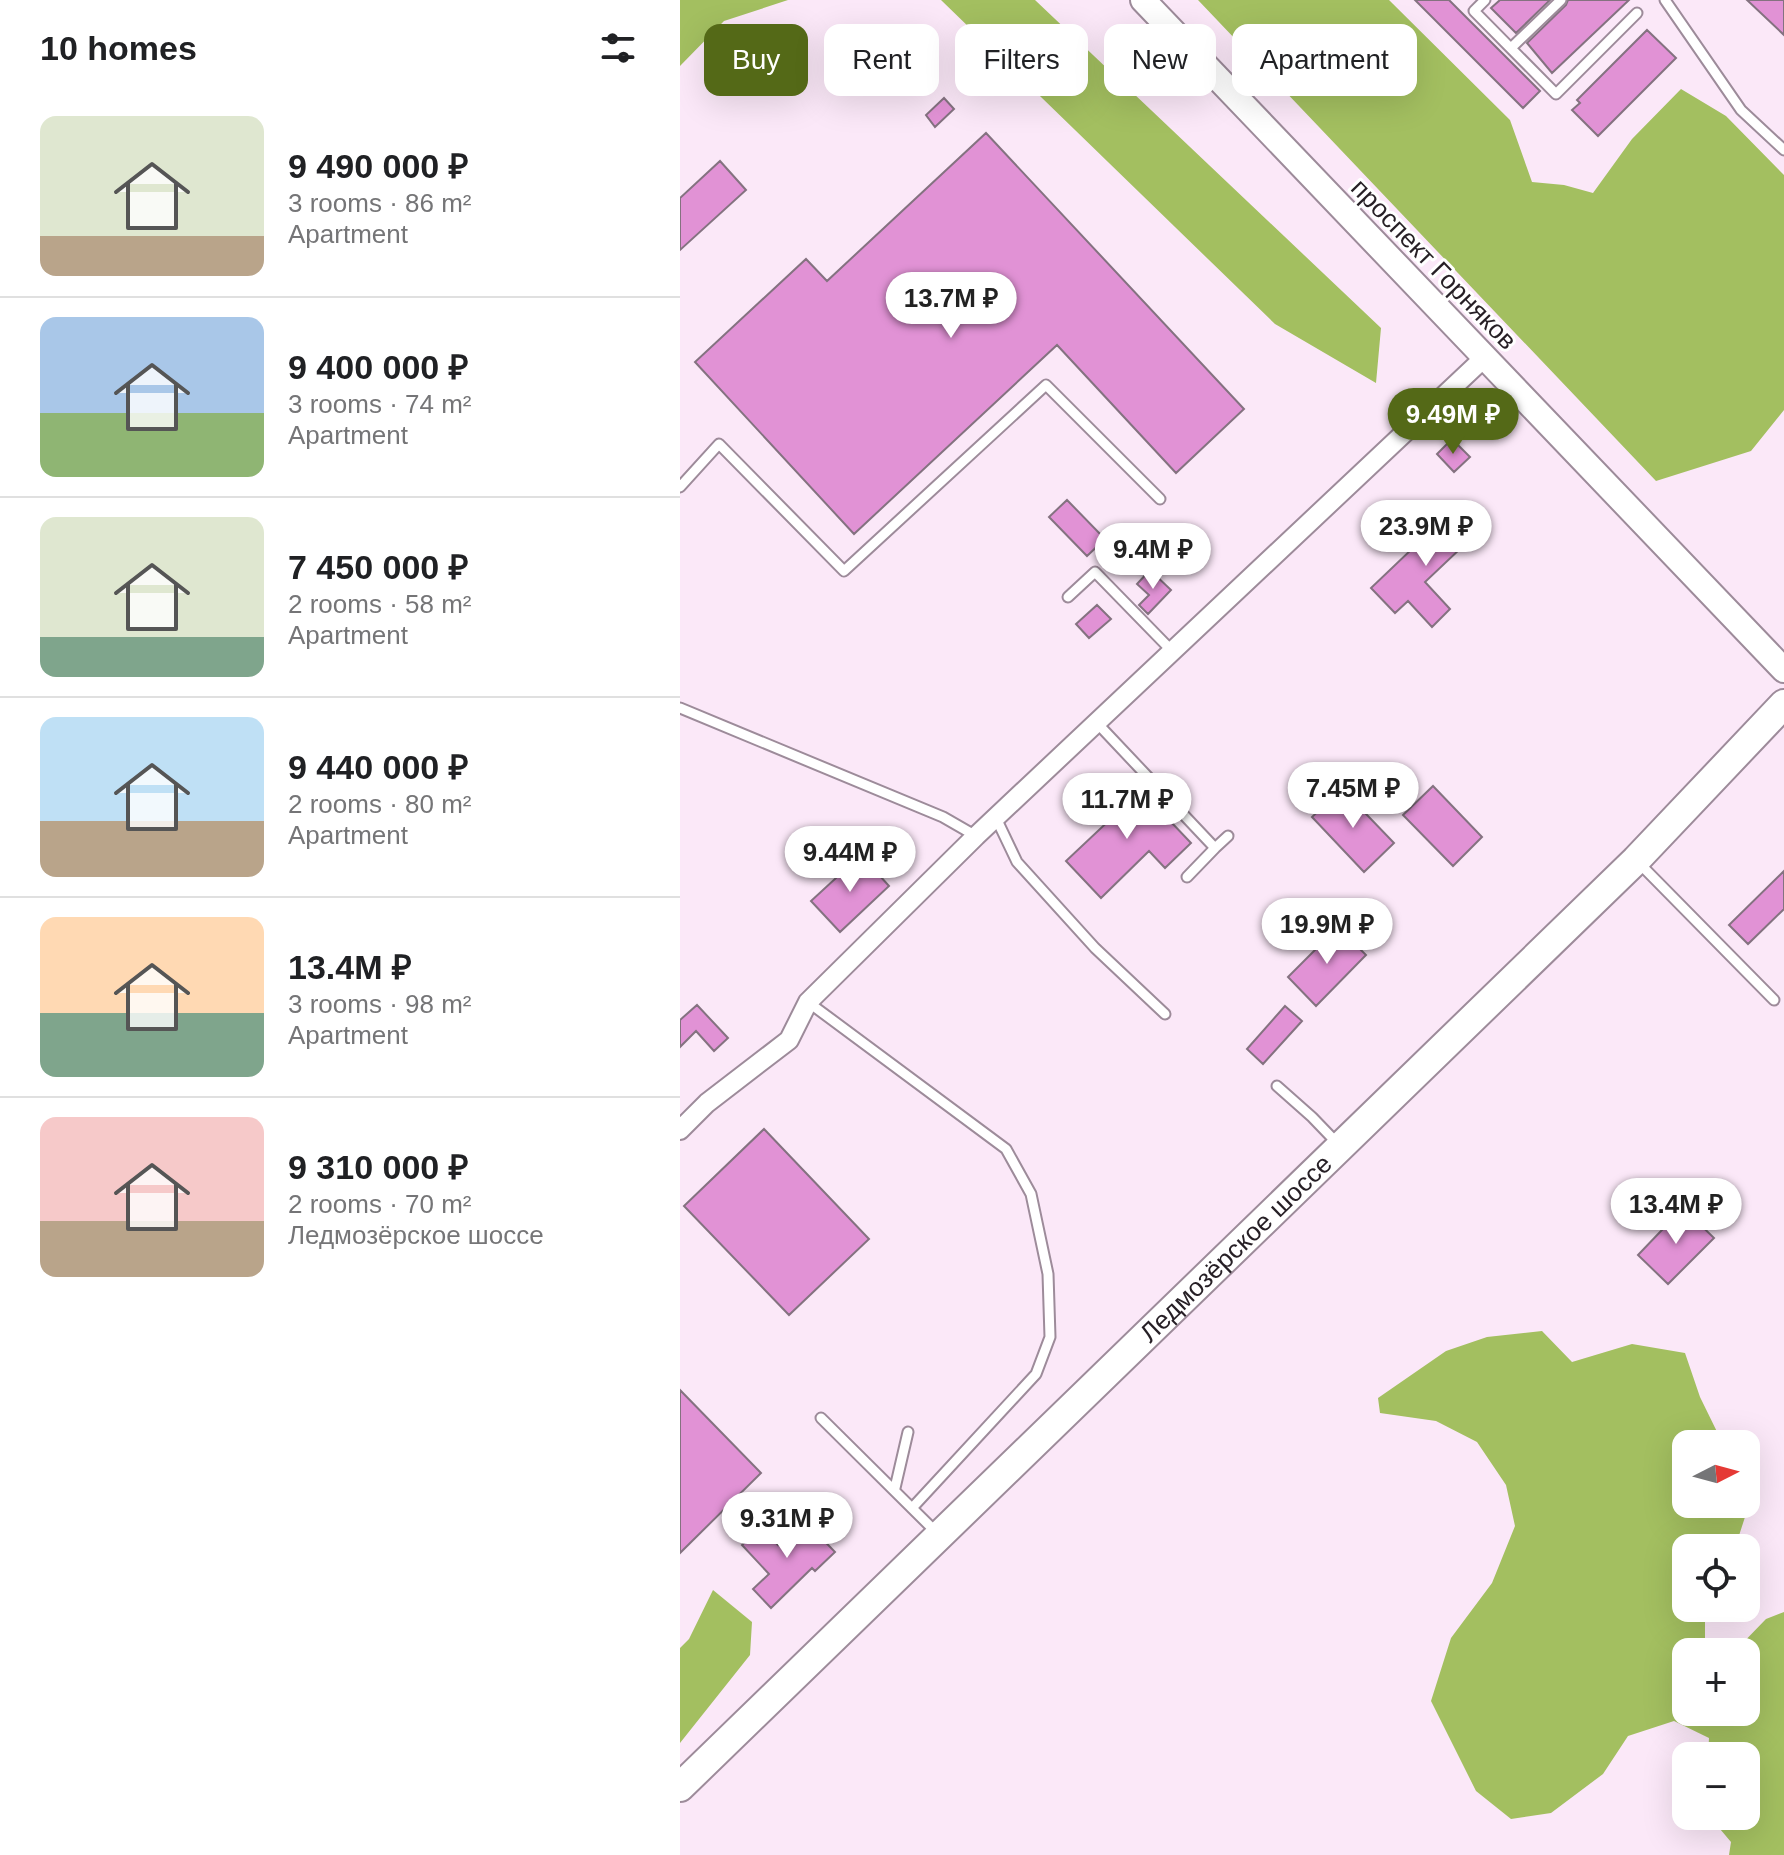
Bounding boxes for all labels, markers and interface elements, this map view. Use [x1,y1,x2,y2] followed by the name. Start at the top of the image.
[704,24,808,96] chip: Buy
[824,24,939,96] chip: Rent
[955,24,1088,96] chip: Filters
[1104,24,1216,96] chip: New
[1232,24,1417,96] chip: Apartment
[596,26,640,70] icon: filters
[40,29,197,67] text: 10 homes
[288,147,469,185] text: 9 490 000 ₽
[104,148,200,244] icon: home
[1345,173,1523,355] street label: проспект Горняков
[288,188,472,218] text: 3 rooms · 86 m²
[288,219,408,249] text: Apartment
[877,272,1025,340] pin: 13.7M ₽
[904,283,998,313] text: 13.7M ₽
[288,348,469,386] text: 9 400 000 ₽
[104,349,200,445] icon: home
[1379,388,1527,456] pin: 9.49M ₽
[288,389,472,419] text: 3 rooms · 74 m²
[1406,399,1500,429] text: 9.49M ₽
[288,420,408,450] text: Apartment
[1352,500,1500,568] pin: 23.9M ₽
[1379,511,1473,541] text: 23.9M ₽
[1088,523,1218,591] pin: 9.4M ₽
[1113,534,1193,564] text: 9.4M ₽
[288,548,469,586] text: 7 450 000 ₽
[104,549,200,645] icon: home
[288,589,472,619] text: 2 rooms · 58 m²
[288,620,408,650] text: Apartment
[288,748,469,786] text: 9 440 000 ₽
[104,749,200,845] icon: home
[1279,762,1427,830] pin: 7.45M ₽
[1053,773,1201,841] pin: 11.7M ₽
[1306,773,1400,803] text: 7.45M ₽
[1080,784,1174,814] text: 11.7M ₽
[288,789,472,819] text: 2 rooms · 80 m²
[288,820,408,850] text: Apartment
[776,826,924,894] pin: 9.44M ₽
[803,837,897,867] text: 9.44M ₽
[1253,898,1401,966] pin: 19.9M ₽
[1280,909,1374,939] text: 19.9M ₽
[288,948,412,986] text: 13.4M ₽
[104,949,200,1045] icon: home
[288,989,472,1019] text: 3 rooms · 98 m²
[288,1020,408,1050] text: Apartment
[288,1148,469,1186] text: 9 310 000 ₽
[1133,1148,1338,1348] street label: Ледмозёрское шоссе
[104,1149,200,1245] icon: home
[1602,1178,1750,1246] pin: 13.4M ₽
[288,1189,472,1219] text: 2 rooms · 70 m²
[1629,1189,1723,1219] text: 13.4M ₽
[288,1220,544,1250] text: Ледмозёрское шоссе
[1672,1430,1760,1518] north arrow
[1672,1430,1760,1830] map controls
[713,1492,861,1560] pin: 9.31M ₽
[740,1503,834,1533] text: 9.31M ₽
[1672,1534,1760,1622] button: locate
[1672,1638,1760,1726] button: +
[1672,1742,1760,1830] button: −

